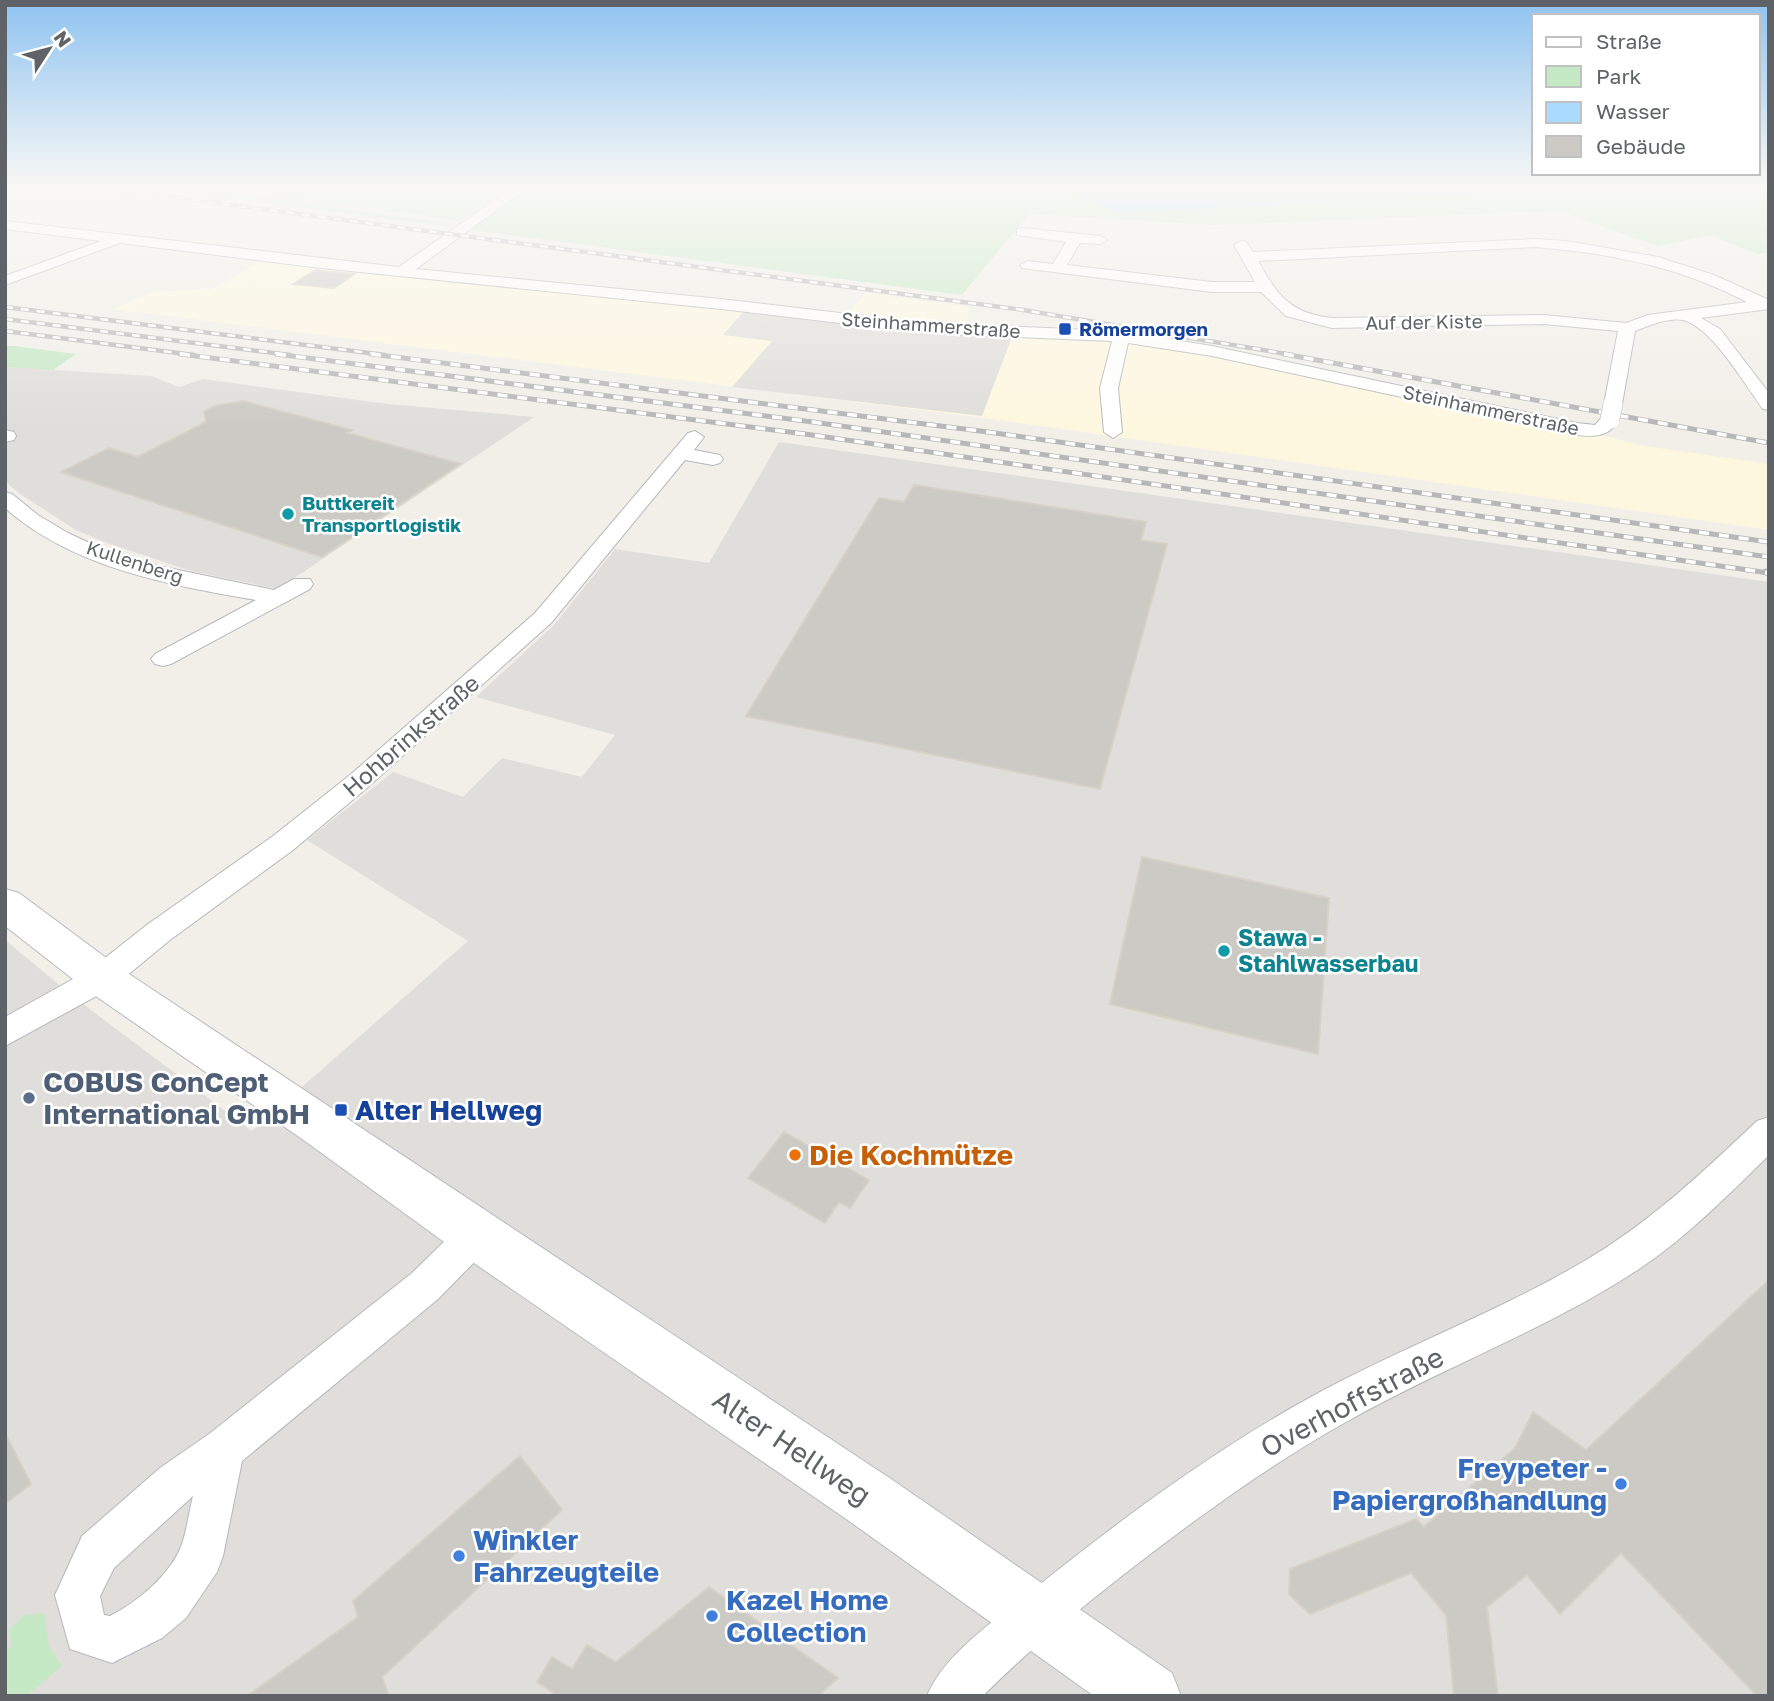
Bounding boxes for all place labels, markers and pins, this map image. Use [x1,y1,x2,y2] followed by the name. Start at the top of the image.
[1079,317,1208,340] place label: Römermorgen
[1057,321,1073,337] marker: Römermorgen
[302,491,461,536] place label: Buttkereit Transportlogistik
[280,506,296,522] marker: Buttkereit Transportlogistik
[1238,923,1418,977] place label: Stawa - Stahlwasserbau
[1216,943,1232,959] marker: Stawa - Stahlwasserbau
[43,1065,310,1130] place label: COBUS ConCept International GmbH
[21,1090,37,1106] marker: COBUS ConCept International GmbH
[355,1093,542,1126] place label: Alter Hellweg
[333,1102,349,1118] marker: Alter Hellweg
[809,1138,1013,1171] place label: Die Kochmütze
[787,1147,803,1163] marker: Die Kochmütze
[1332,1451,1607,1516] place label: Freypeter - Papiergroßhandlung
[1613,1476,1629,1492] marker: Freypeter - Papiergroßhandlung
[473,1523,659,1588] place label: Winkler Fahrzeugteile
[451,1548,467,1564] marker: Winkler Fahrzeugteile
[726,1583,888,1648] place label: Kazel Home Collection
[704,1608,720,1624] marker: Kazel Home Collection

